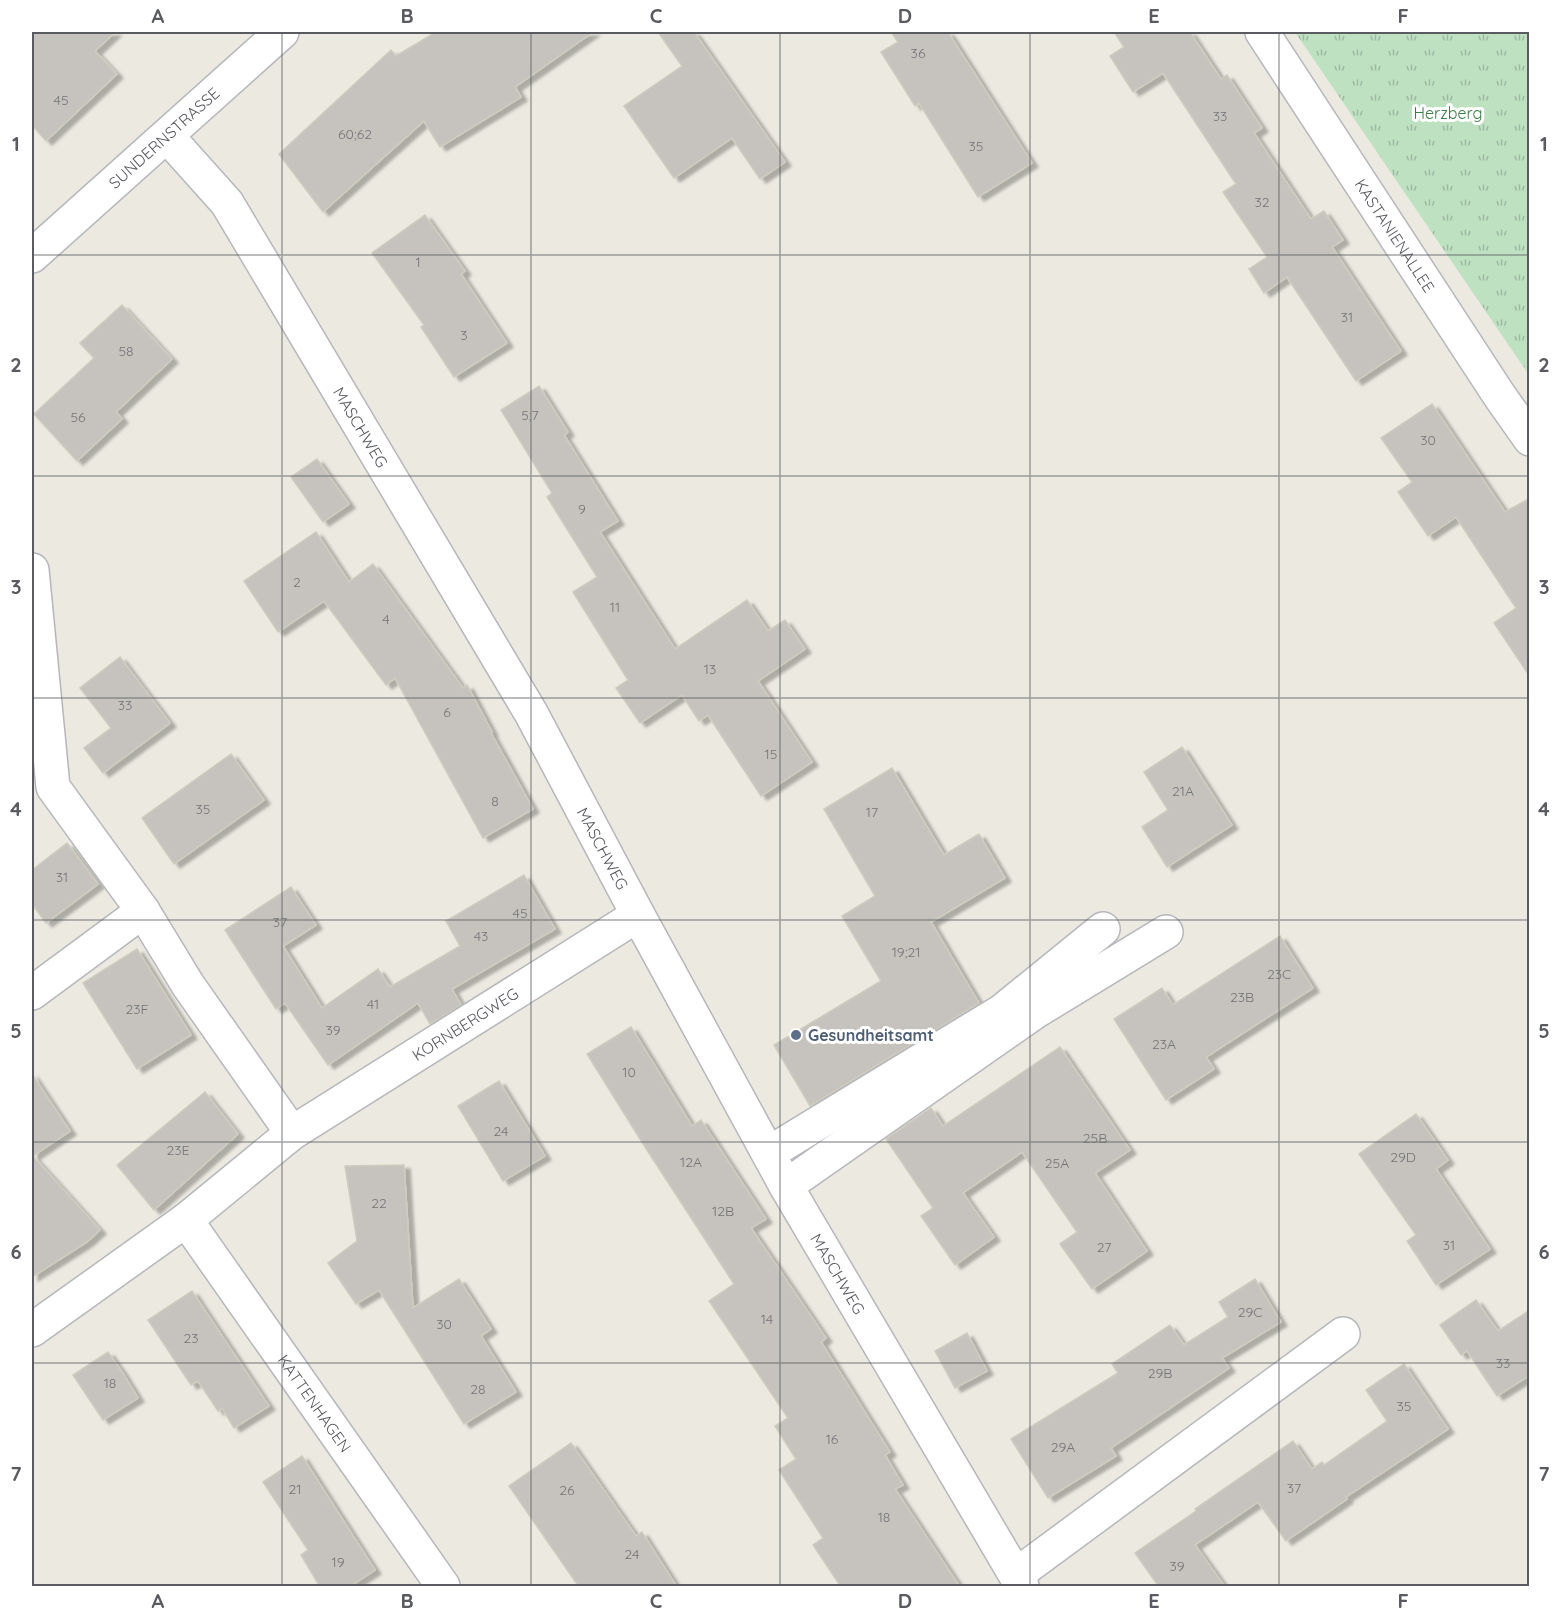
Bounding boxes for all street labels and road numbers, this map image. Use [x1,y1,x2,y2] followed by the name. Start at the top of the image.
[104,83,223,193] street label: SUNDERNSTRASSE
[1351,175,1439,296] street label: KASTANIENALLEE
[329,383,392,471] street label: MASCHWEG
[573,804,633,893] street label: MASCHWEG
[408,983,522,1065] street label: KORNBERGWEG
[806,1230,869,1318] street label: MASCHWEG
[274,1351,356,1456] street label: KATTENHAGEN

